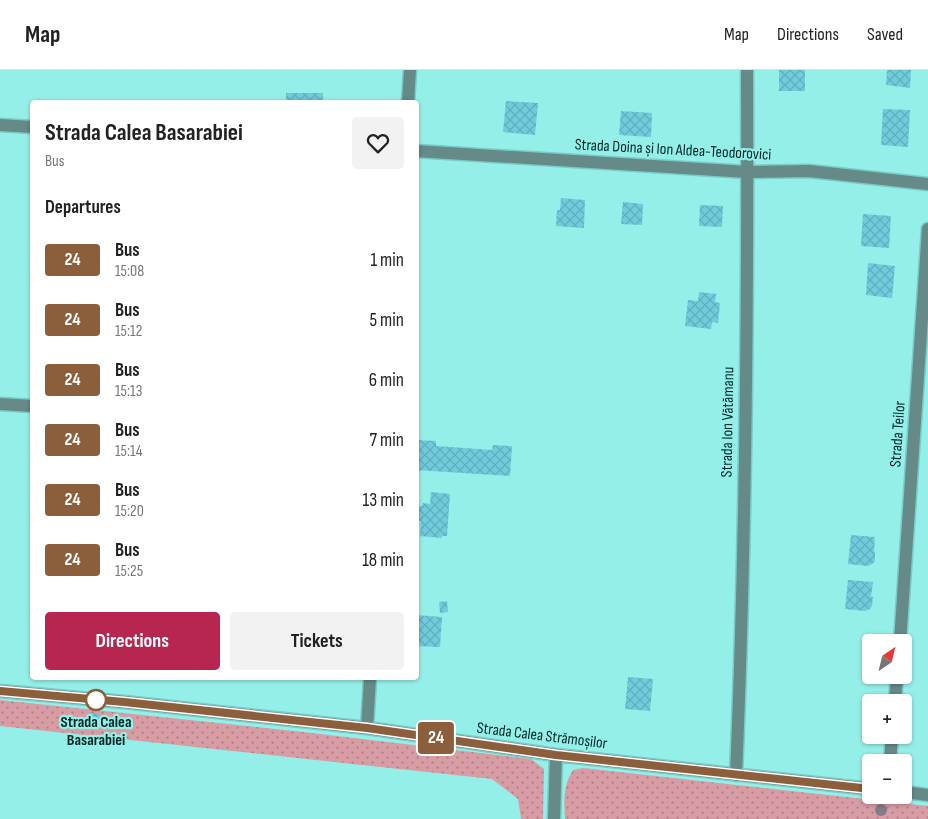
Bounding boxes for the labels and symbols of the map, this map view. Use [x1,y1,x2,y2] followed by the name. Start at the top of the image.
[574,135,772,165] street label: Strada Doina și Ion Aldea-Teodorovici
[718,367,738,477] street label: Strada Ion Vătămanu
[886,400,910,468] street label: Strada Teilor
[862,634,912,684] north arrow
[85,689,107,711] marker: Strada Calea Basarabiei
[60,713,132,750] place label: Strada Calea Basarabiei
[476,719,609,753] street label: Strada Calea Strămoșilor
[414,722,458,754] line badge: 24

